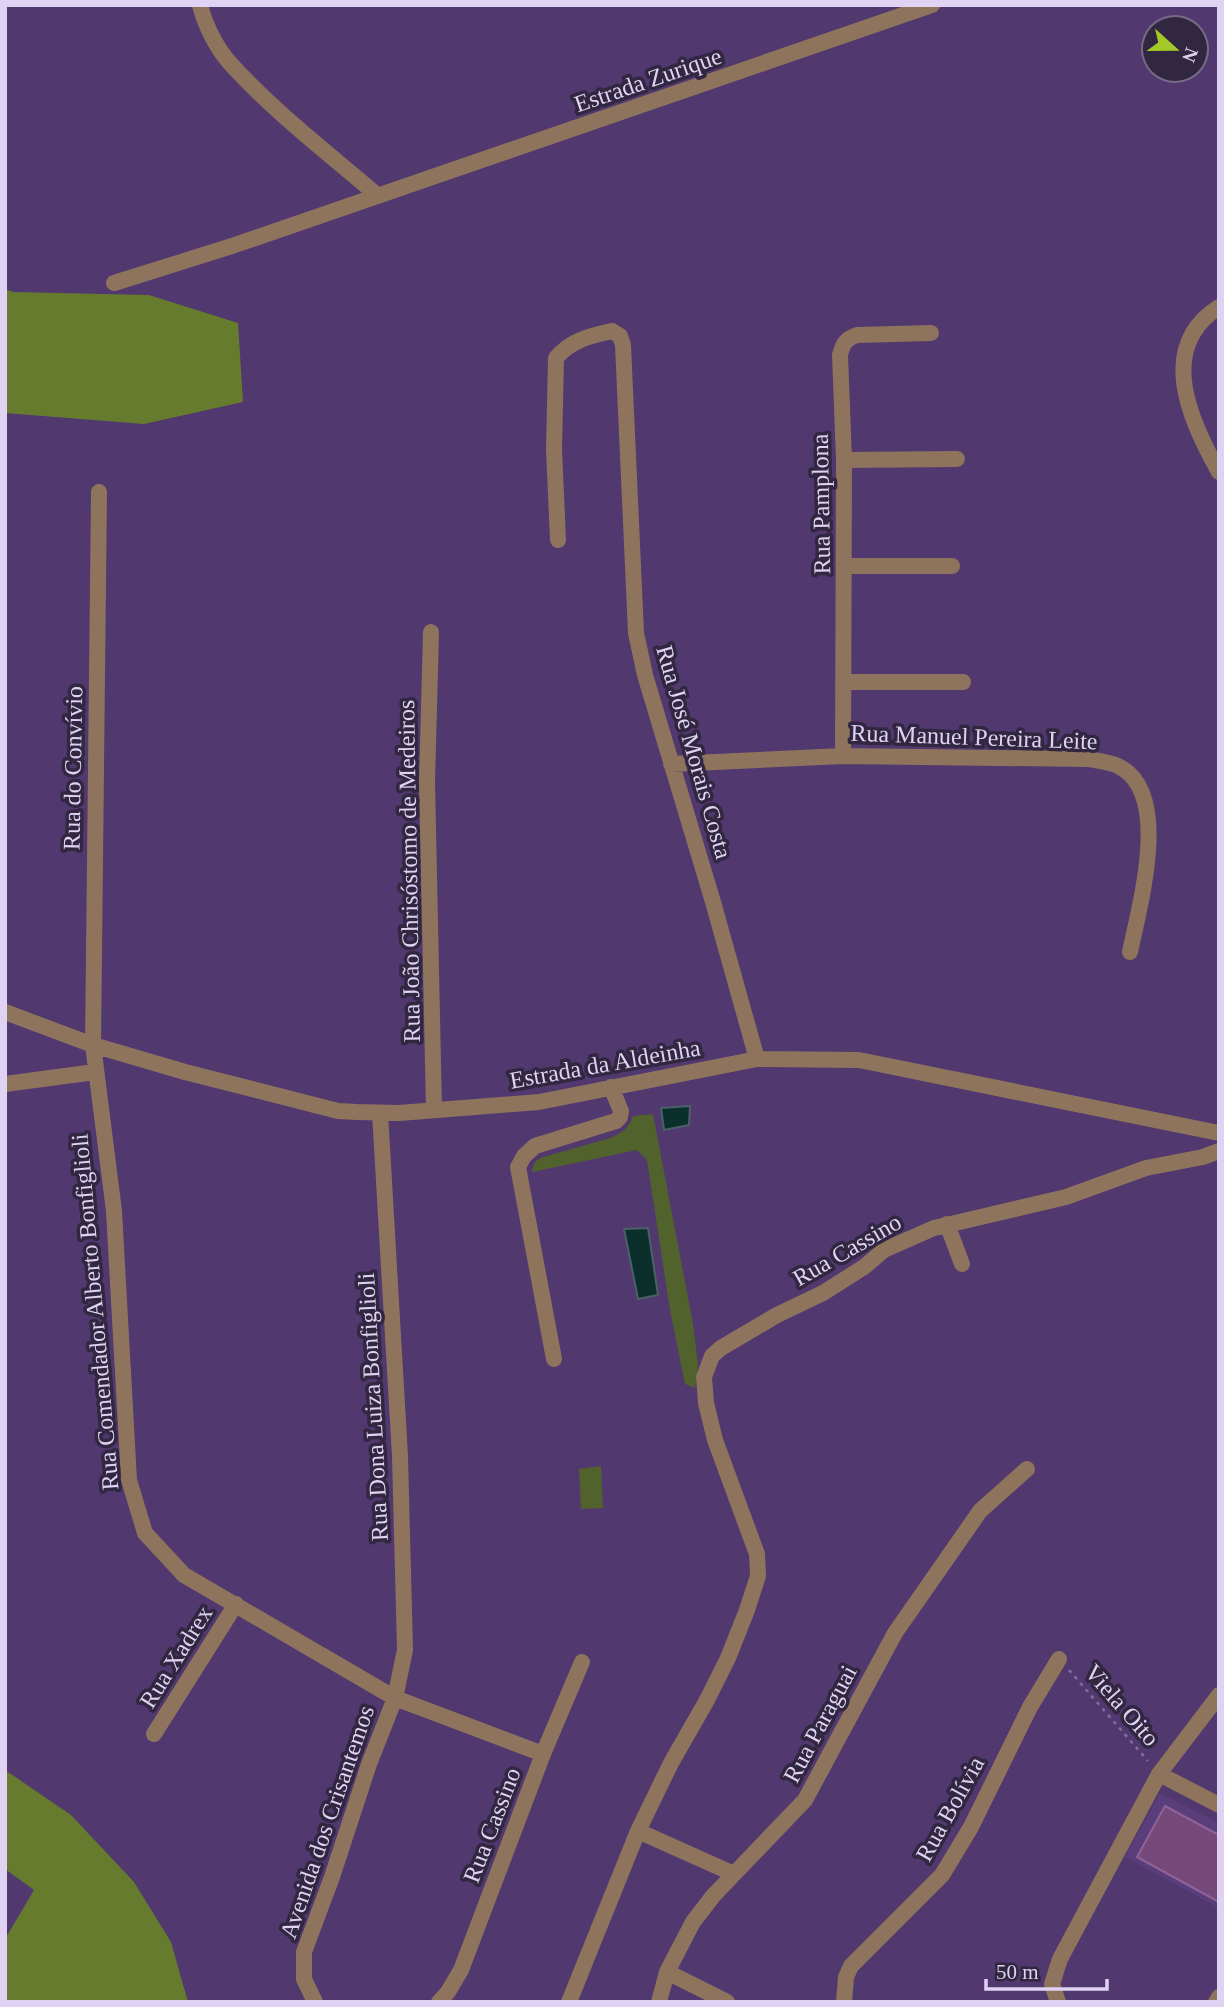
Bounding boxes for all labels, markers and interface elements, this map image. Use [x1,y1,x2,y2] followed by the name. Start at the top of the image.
[1140,14,1210,84] north arrow
[571,43,725,117] street label: Estrada Zurique
[1178,45,1203,65] text: N
[807,433,835,575] street label: Rua Pamplona
[651,642,737,862] street label: Rua José Morais Costa
[59,686,87,850] street label: Rua do Convívio
[393,699,425,1043] street label: Rua João Chrisóstomo de Medeiros
[850,720,1098,754] street label: Rua Manuel Pereira Leite
[508,1034,703,1094] street label: Estrada da Aldeinha
[66,1132,124,1491] street label: Rua Comendador Alberto Bonfiglioli
[788,1209,906,1291] street label: Rua Cassino
[353,1272,393,1542] street label: Rua Dona Luiza Bonfiglioli
[134,1601,218,1713] street label: Rua Xadrex
[1080,1659,1164,1751] street label: Viela Oito
[778,1661,862,1787] street label: Rua Paraguai
[275,1702,379,1942] street label: Avenida dos Crisantemos
[911,1752,989,1866] street label: Rua Bolívia
[458,1764,526,1886] street label: Rua Cassino
[986,1948,1107,1992] scale bar
[996,1960,1039,1984] text: 50 m

